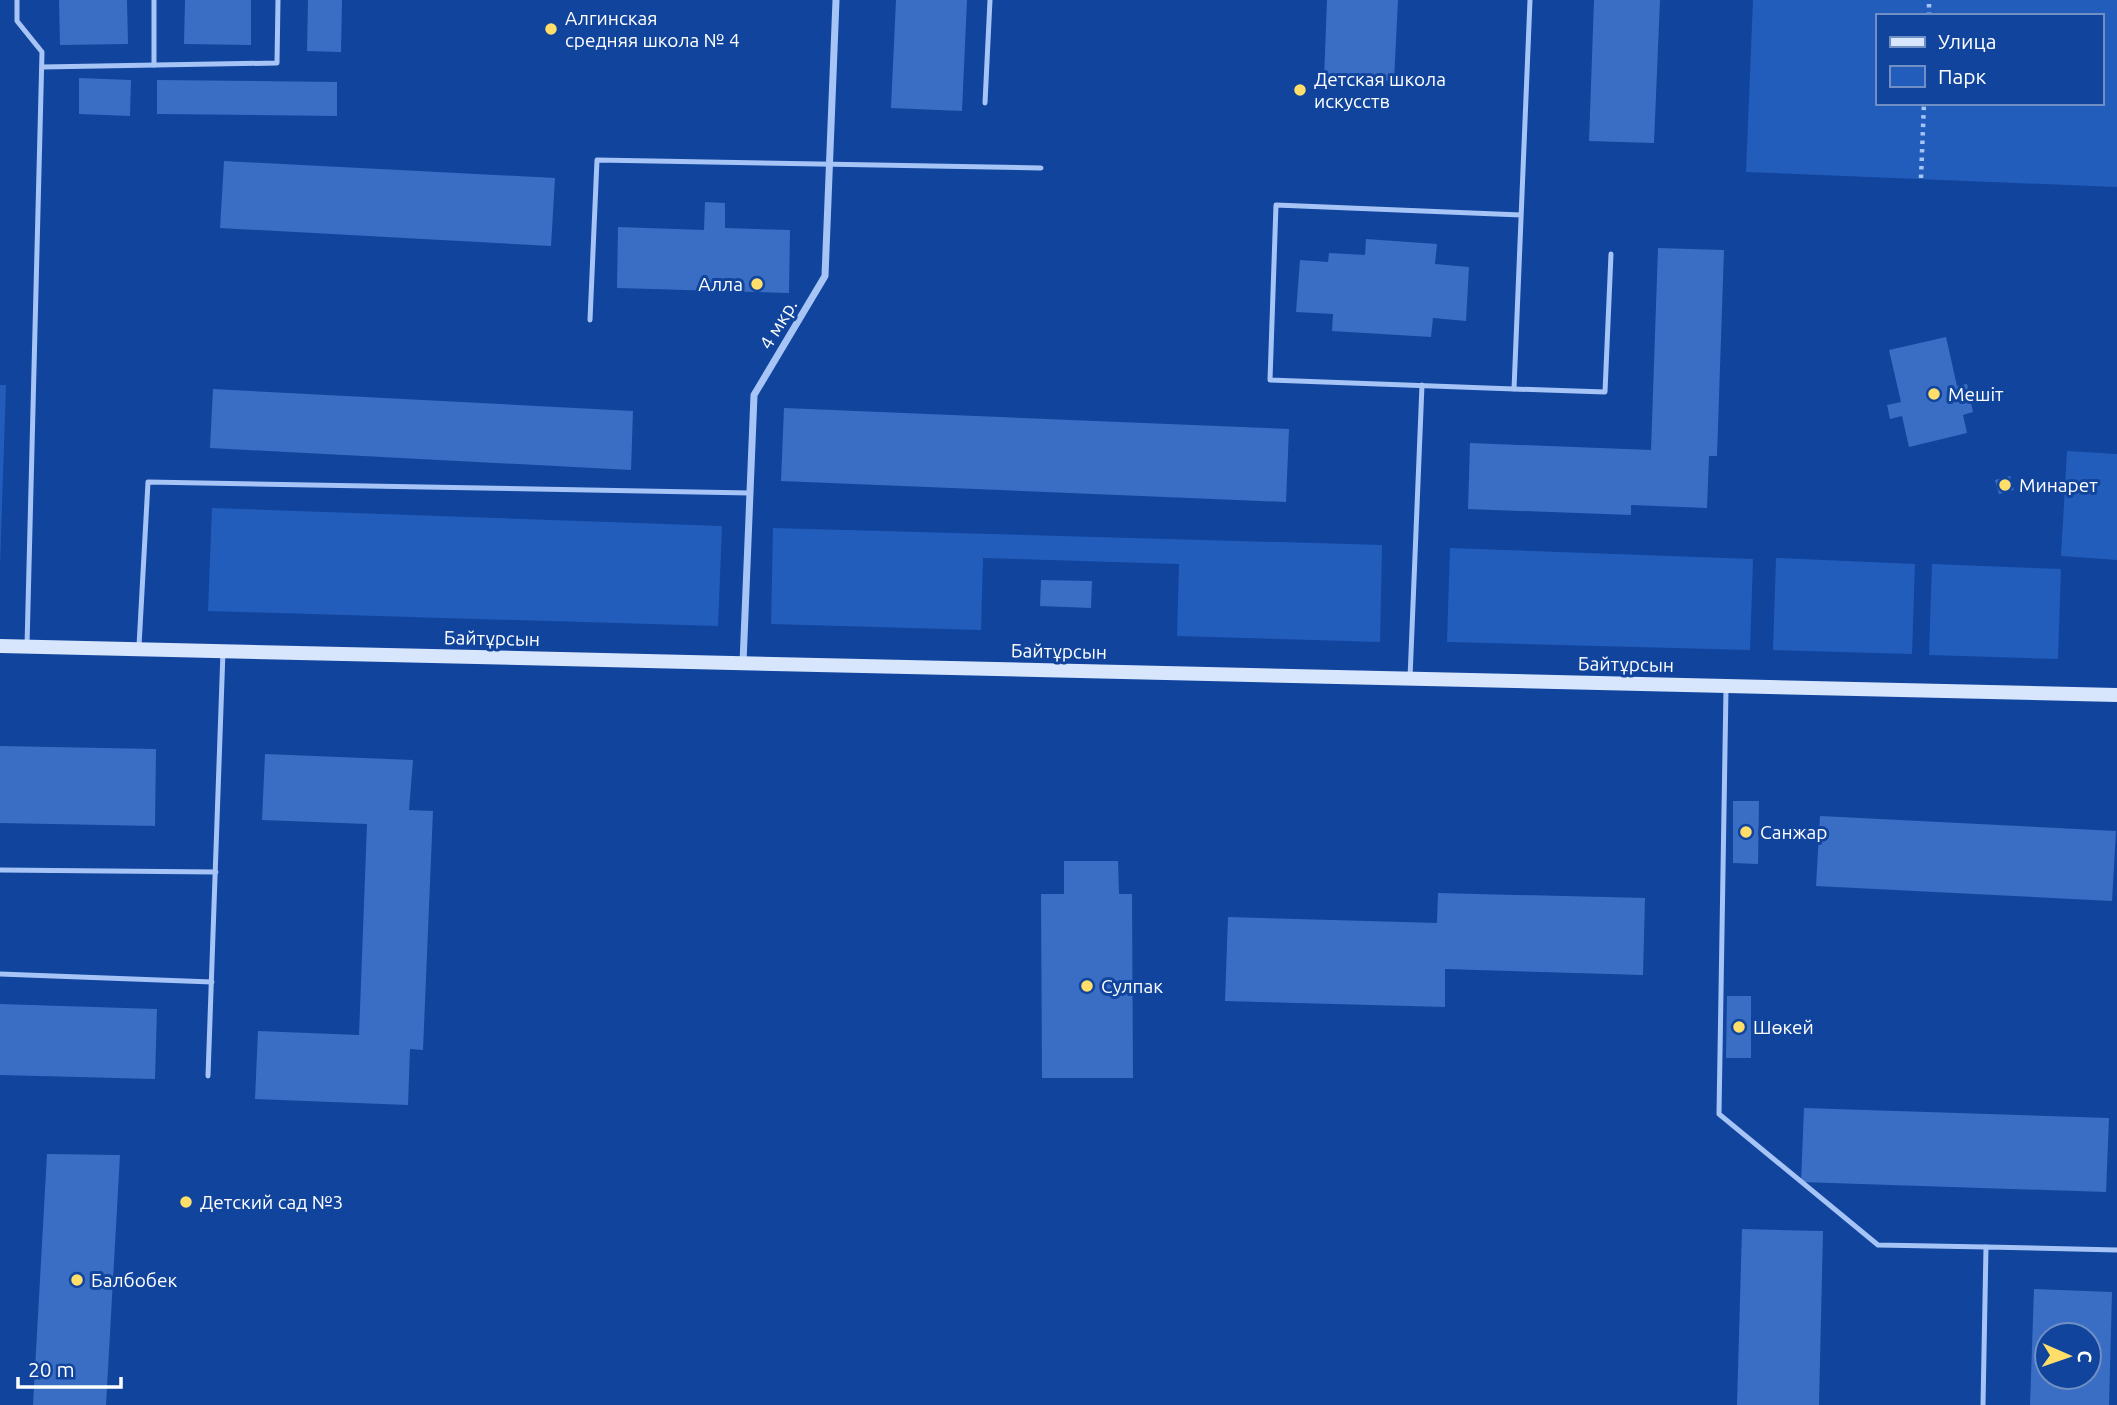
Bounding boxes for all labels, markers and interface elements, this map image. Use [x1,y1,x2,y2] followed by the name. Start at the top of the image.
[565,7,740,51] place label: Алгинская средняя школа № 4
[1876,14,2103,105] legend
[543,21,559,37] marker: Алгинская средняя школа № 4
[1938,29,1996,53] text: Улица
[1938,64,1987,88] text: Парк
[1314,68,1446,112] place label: Детская школа искусств
[1292,82,1308,98] marker: Детская школа искусств
[698,273,743,295] place label: Алла
[749,276,765,292] marker: Алла
[755,295,801,353] street label: 4 мкр.
[1948,383,2004,405] place label: Мешіт
[1926,386,1942,402] marker: Мешіт
[2019,474,2098,496] place label: Минарет
[1997,477,2013,493] marker: Минарет
[444,626,540,650] street label: Байтұрсын
[1011,639,1107,663] street label: Байтұрсын
[1578,652,1674,676] street label: Байтұрсын
[1760,821,1827,843] place label: Санжар
[1738,824,1754,840] marker: Санжар
[1101,975,1163,997] place label: Сулпак
[1079,978,1095,994] marker: Сулпак
[1753,1016,1814,1038] place label: Шөкей
[1731,1019,1747,1035] marker: Шөкей
[200,1191,343,1213] place label: Детский сад №3
[178,1194,194,1210] marker: Детский сад №3
[91,1269,177,1291] place label: Балбобек
[69,1272,85,1288] marker: Балбобек
[2033,1321,2103,1391] north arrow
[18,1346,121,1390] scale bar
[2074,1350,2096,1363] text: С
[28,1357,75,1381] text: 20 m

